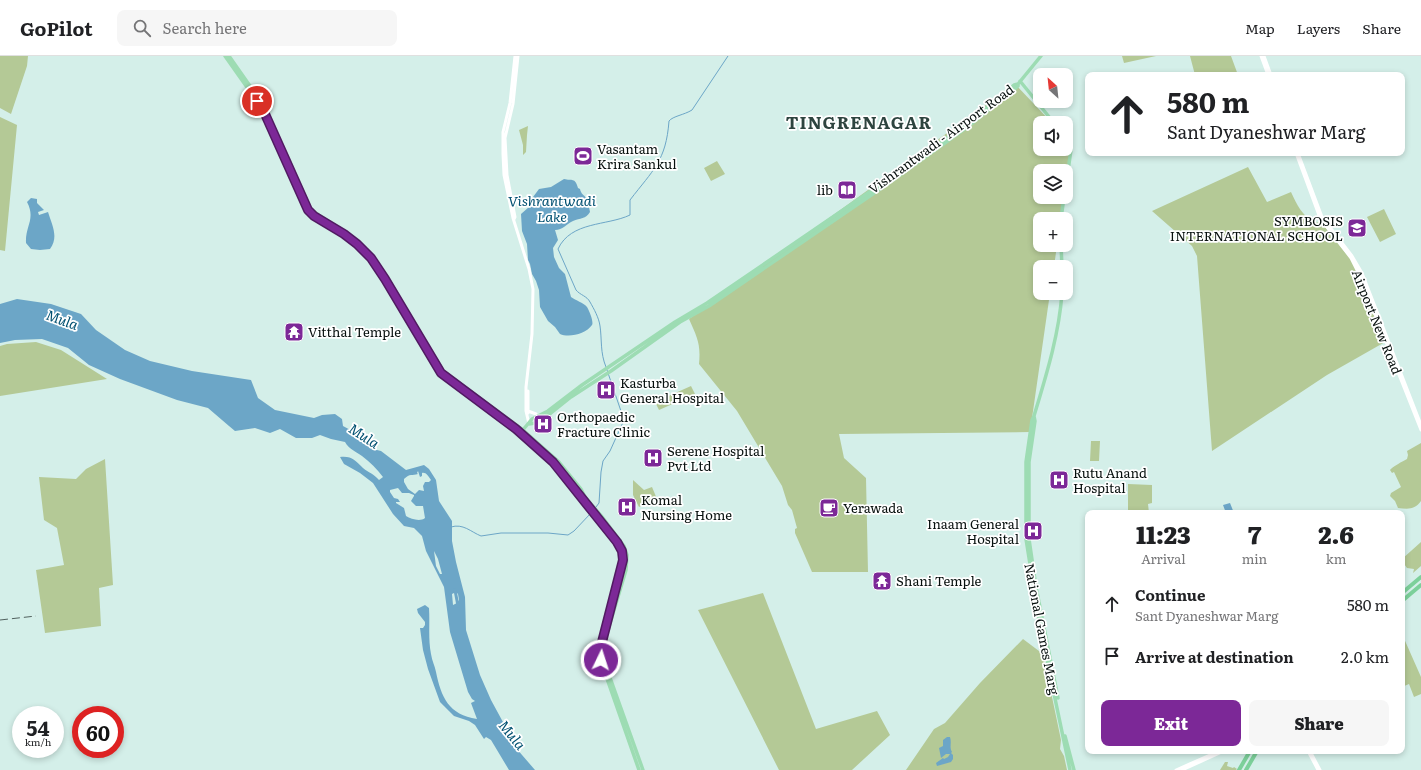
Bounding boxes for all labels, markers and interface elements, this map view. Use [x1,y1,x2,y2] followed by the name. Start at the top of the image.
[117,10,397,46] search box
[20,14,93,42] text: GoPilot
[163,16,247,39] text: Search here
[131,17,153,39] icon: search
[1245,18,1275,38] text: Map
[1297,18,1340,38] text: Layers
[1362,18,1401,38] text: Share
[1033,68,1073,108] north arrow
[1033,68,1073,300] map controls
[864,79,1017,198] street label: Vishrantwadi - Airport Road
[1167,80,1250,122] text: 580 m
[240,84,274,118] pin
[1101,88,1153,140] icon: ahead
[246,90,268,112] icon: arrive
[786,109,932,134] district label: TINGRENAGAR
[1033,116,1073,156] button: sound
[1167,118,1366,145] text: Sant Dyaneshwar Marg
[597,139,677,173] place label: Vasantam Krira Sankul
[572,145,594,167] sports icon: Vasantam Krira Sankul
[1033,164,1073,204] button: layers
[836,179,858,201] library icon: lib
[817,180,833,199] place label: lib
[508,190,597,226] water label: Vishrantwadi Lake
[1170,211,1343,245] place label: SYMBOSIS INTERNATIONAL SCHOOL
[1033,212,1073,252] button: +
[1346,217,1368,239] school or university icon: SYMBOSIS INTERNATIONAL SCHOOL
[1033,260,1073,300] button: −
[1348,266,1407,377] street label: Airport New Road
[44,304,81,334] water label: Mula
[283,321,305,343] temple icon: Vitthal Temple
[308,322,401,341] place label: Vitthal Temple
[620,373,725,407] place label: Kasturba General Hospital
[595,379,617,401] hospital icon: Kasturba General Hospital
[557,407,651,441] place label: Orthopaedic Fracture Clinic
[532,413,554,435] hospital icon: Orthopaedic Fracture Clinic
[345,418,384,452] water label: Mula
[667,441,765,475] place label: Serene Hospital Pvt Ltd
[642,447,664,469] hospital icon: Serene Hospital Pvt Ltd
[1073,463,1147,497] place label: Rutu Anand Hospital
[1048,469,1070,491] hospital icon: Rutu Anand Hospital
[641,490,732,524] place label: Komal Nursing Home
[616,496,638,518] hospital icon: Komal Nursing Home
[818,497,840,519] cafe icon: Yerawada
[843,498,903,517] place label: Yerawada
[927,514,1020,548] place label: Inaam General Hospital
[1136,516,1191,551] text: 11:23
[1248,516,1261,551] text: 7
[1318,516,1354,551] text: 2.6
[1022,520,1044,542] hospital icon: Inaam General Hospital
[1141,549,1186,568] text: Arrival
[1242,549,1267,568] text: min
[1326,549,1346,568] text: km
[1020,561,1065,697] street label: National Games Marg
[871,570,893,592] temple icon: Shani Temple
[896,571,982,590] place label: Shani Temple
[1135,583,1205,606] text: Continue
[1101,593,1123,615] icon: ahead
[1347,593,1389,616] text: 580 m
[1135,606,1278,625] text: Sant Dyaneshwar Marg
[580,639,622,681] position arrow
[1101,645,1123,667] icon: arrive
[1135,645,1294,668] text: Arrive at destination
[1341,645,1389,668] text: 2.0 km
[1101,700,1241,746] button: Exit
[1249,700,1389,746] button: Share
[72,706,124,758] speed limit sign: 60
[27,712,49,742] text: 54
[495,715,531,753] water label: Mula
[25,734,51,749] text: km/h

